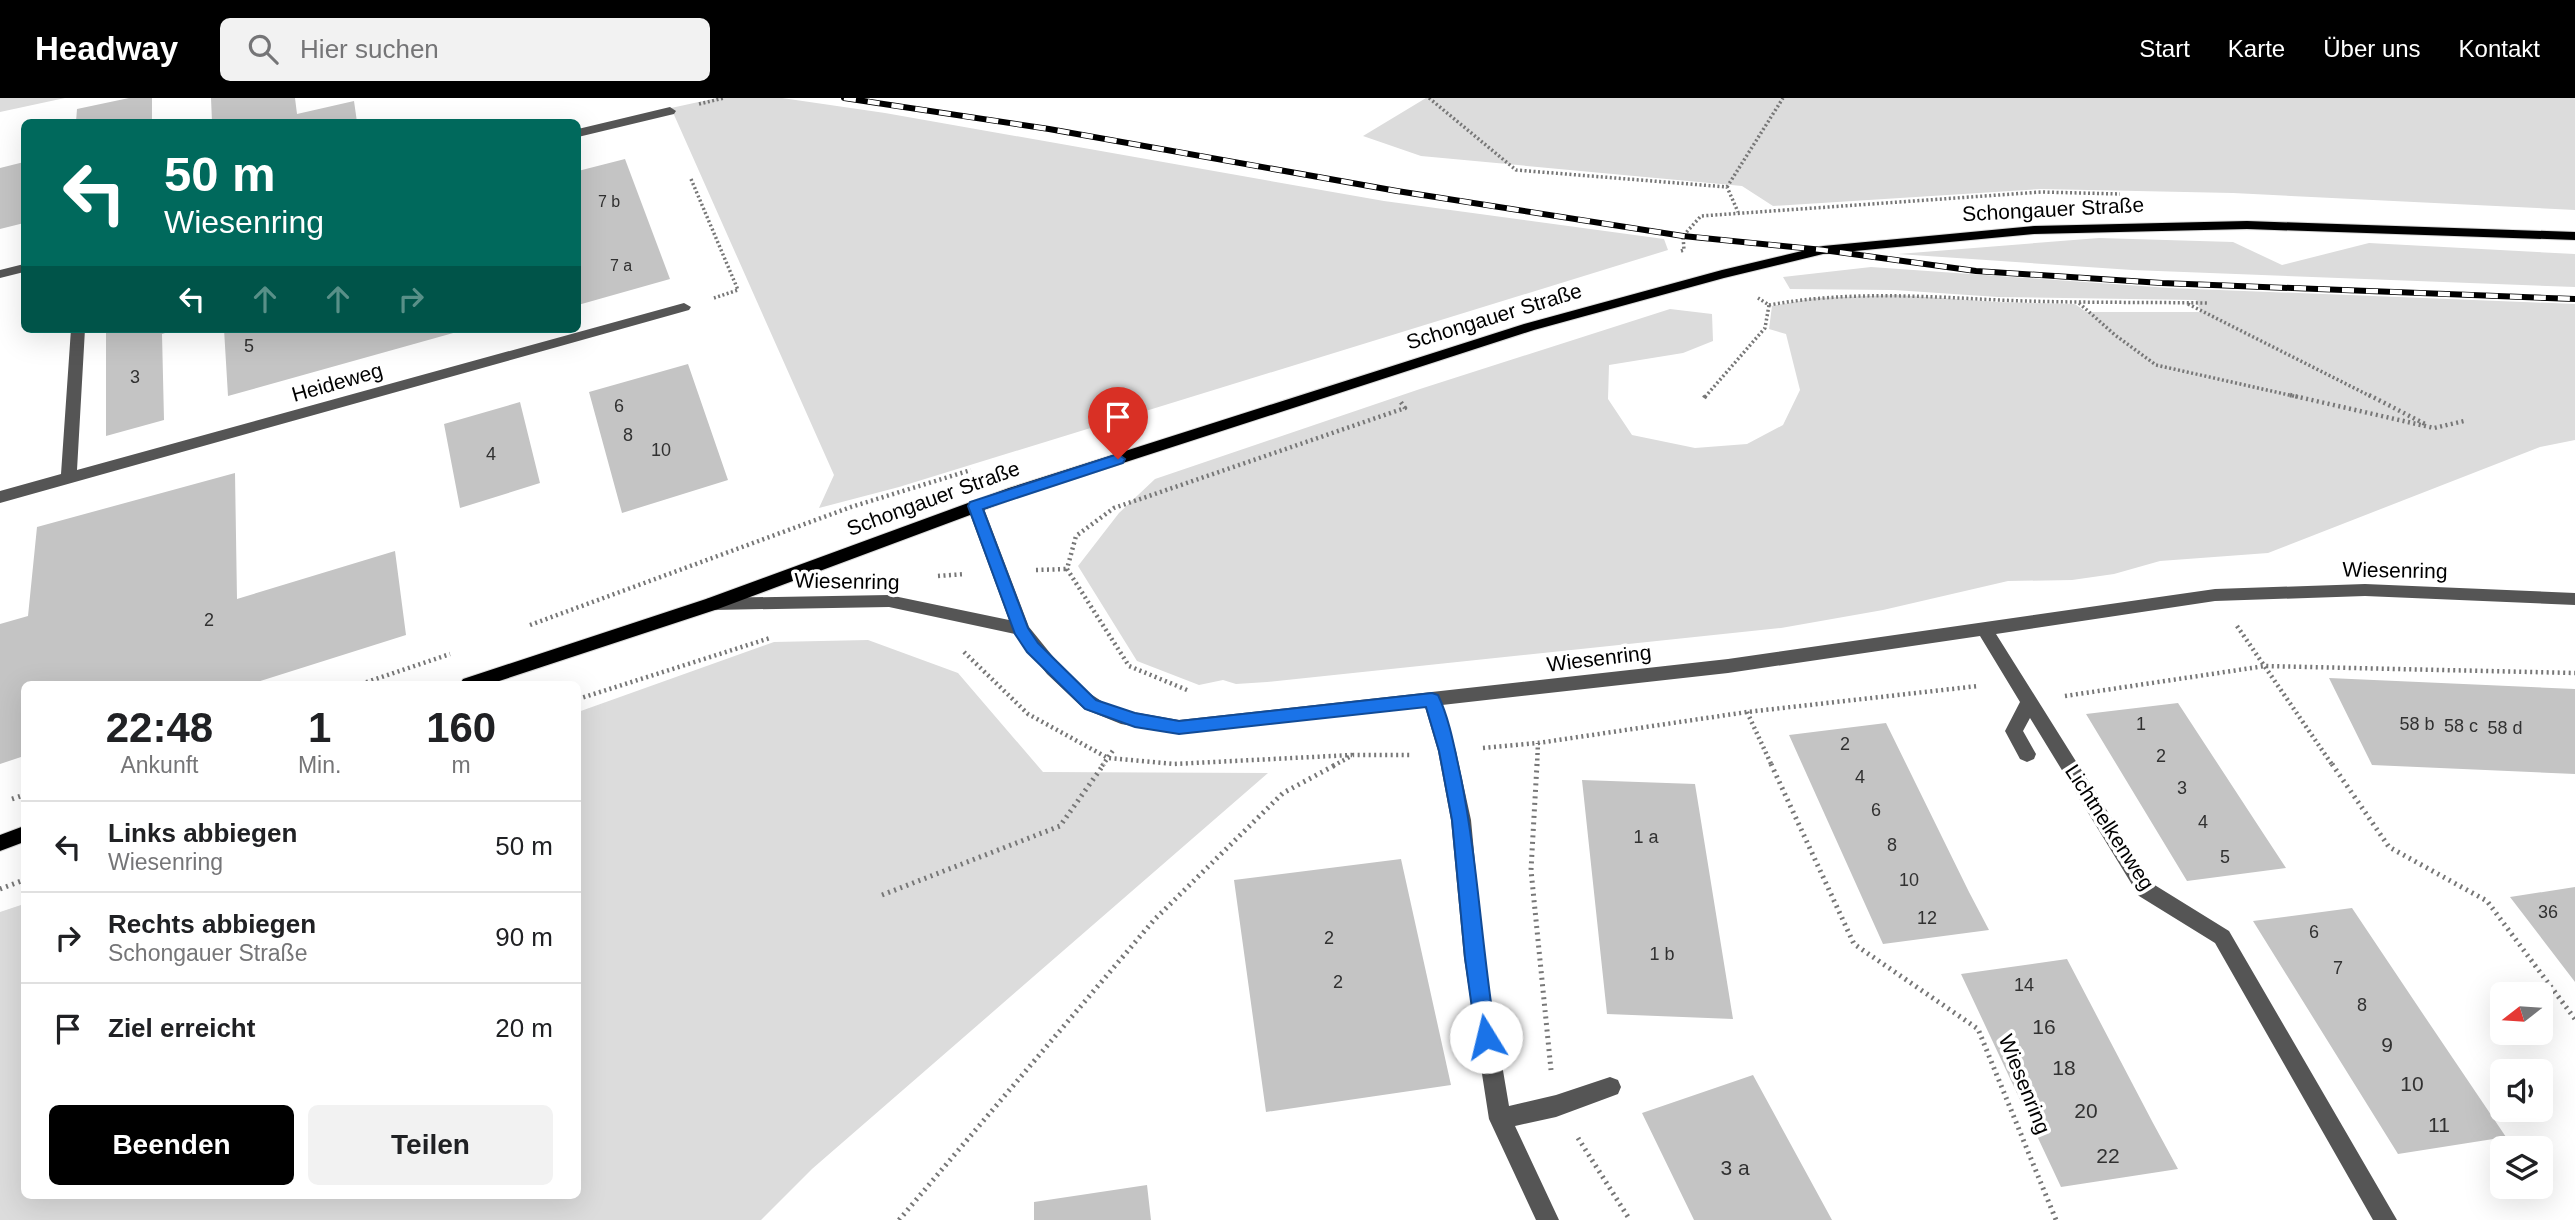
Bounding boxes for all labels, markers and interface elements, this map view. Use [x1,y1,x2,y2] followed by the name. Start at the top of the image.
[220,18,710,81] search box
[35,30,178,67] text: Headway
[244,30,282,68] icon: search
[300,34,439,64] text: Hier suchen
[2139,35,2190,62] text: Start
[2228,35,2285,62] text: Karte
[2323,35,2421,62] text: Über uns
[2459,35,2540,62] text: Kontakt
[49,147,140,238] icon: left
[164,147,276,201] text: 50 m
[598,193,620,210] house number: 7 b
[1961,193,2145,225] street label: Schongauer Straße
[164,204,324,240] text: Wiesenring
[610,257,632,274] house number: 7 a
[1404,278,1584,354] street label: Schongauer Straße
[173,280,211,318] icon: left
[246,280,284,318] icon: ahead
[319,280,357,318] icon: ahead
[392,280,430,318] icon: right
[244,336,254,356] house number: 5
[289,358,385,406] street label: Heideweg
[130,367,140,387] house number: 3
[1088,387,1148,459] pin
[614,396,624,416] house number: 6
[1099,398,1137,436] icon: arrive
[623,425,633,445] house number: 8
[651,440,671,460] house number: 10
[486,444,496,464] house number: 4
[844,456,1022,540] street label: Schongauer Straße
[2342,558,2448,582] street label: Wiesenring
[794,569,900,593] street label: Wiesenring
[204,610,214,630] house number: 2
[1545,640,1653,676] street label: Wiesenring
[106,704,213,751] text: 22:48
[308,704,331,751] text: 1
[426,704,496,751] text: 160
[2136,714,2146,734] house number: 1
[2399,714,2435,734] house number: 58 b
[2444,716,2478,736] house number: 58 c
[2487,718,2523,738] house number: 58 d
[1840,734,1850,754] house number: 2
[2156,746,2166,766] house number: 2
[120,752,198,778] text: Ankunft
[298,752,341,778] text: Min.
[452,752,471,778] text: m
[2061,760,2159,894] street label: Lichtnelkenweg
[1855,767,1865,787] house number: 4
[2177,778,2187,798] house number: 3
[1871,800,1881,820] house number: 6
[2198,812,2208,832] house number: 4
[108,818,297,848] text: Links abbiegen
[1633,827,1659,847] house number: 1 a
[49,828,87,866] icon: left
[495,831,553,861] text: 50 m
[1887,835,1897,855] house number: 8
[2220,847,2230,867] house number: 5
[108,849,223,875] text: Wiesenring
[1899,870,1919,890] house number: 10
[2538,902,2558,922] house number: 36
[1917,908,1937,928] house number: 12
[108,909,316,939] text: Rechts abbiegen
[49,919,87,957] icon: right
[495,922,553,952] text: 90 m
[2309,922,2319,942] house number: 6
[1324,928,1334,948] house number: 2
[108,940,307,966] text: Schongauer Straße
[1649,944,1675,964] house number: 1 b
[2333,958,2343,978] house number: 7
[1333,972,1343,992] house number: 2
[2014,975,2034,995] house number: 14
[2490,982,2553,1045] north arrow
[2490,982,2553,1199] map controls
[2357,995,2367,1015] house number: 8
[1449,1000,1523,1074] position arrow
[49,1010,87,1048] icon: arrive
[108,1013,255,1043] text: Ziel erreicht
[495,1013,553,1043] text: 20 m
[2032,1015,2056,1038] house number: 16
[1995,1031,2055,1137] street label: Wiesenring
[2381,1033,2393,1056] house number: 9
[2052,1056,2076,1079] house number: 18
[2490,1059,2553,1122] button: sound
[2400,1072,2424,1095] house number: 10
[2074,1099,2098,1122] house number: 20
[49,1105,294,1185] button: Beenden
[308,1105,553,1185] button: Teilen
[2428,1113,2450,1136] house number: 11
[2490,1136,2553,1199] button: layers
[2096,1144,2120,1167] house number: 22
[1720,1156,1750,1179] house number: 3 a

